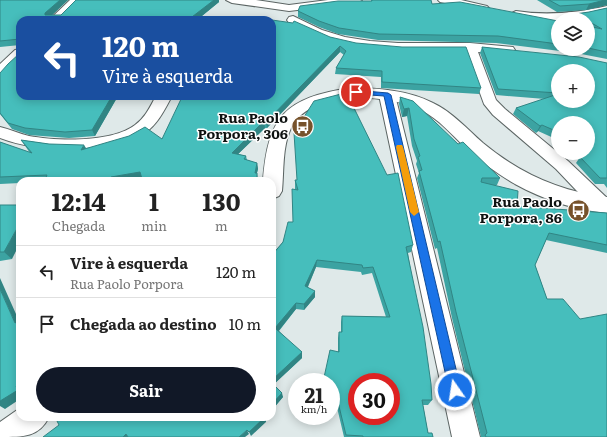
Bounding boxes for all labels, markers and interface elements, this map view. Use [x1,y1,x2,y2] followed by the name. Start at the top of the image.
[551,12,595,160] map controls
[551,12,595,56] button: layers
[102,24,179,66] text: 120 m
[36,32,88,84] icon: left
[102,62,233,89] text: Vire à esquerda
[551,64,595,108] button: +
[339,75,373,109] pin
[345,81,367,103] icon: arrive
[197,107,288,143] place label: Rua Paolo Porpora, 306
[290,113,316,139] bus stop icon: Rua Paolo Porpora, 306
[551,116,595,160] button: −
[52,183,106,218] text: 12:14
[149,183,159,218] text: 1
[202,183,240,218] text: 130
[480,191,562,227] place label: Rua Paolo Porpora, 86
[565,197,591,223] bus stop icon: Rua Paolo Porpora, 86
[52,216,105,235] text: Chegada
[141,216,167,235] text: min
[215,216,228,235] text: m
[70,251,188,274] text: Vire à esquerda
[216,260,256,283] text: 120 m
[36,261,58,283] icon: left
[70,274,183,293] text: Rua Paolo Porpora
[70,312,217,335] text: Chegada ao destino
[229,312,261,335] text: 10 m
[36,313,58,335] icon: arrive
[36,367,256,413] button: Sair
[434,369,476,411] position arrow
[348,373,400,425] speed limit sign: 30
[304,379,324,409] text: 21
[301,401,327,416] text: km/h

